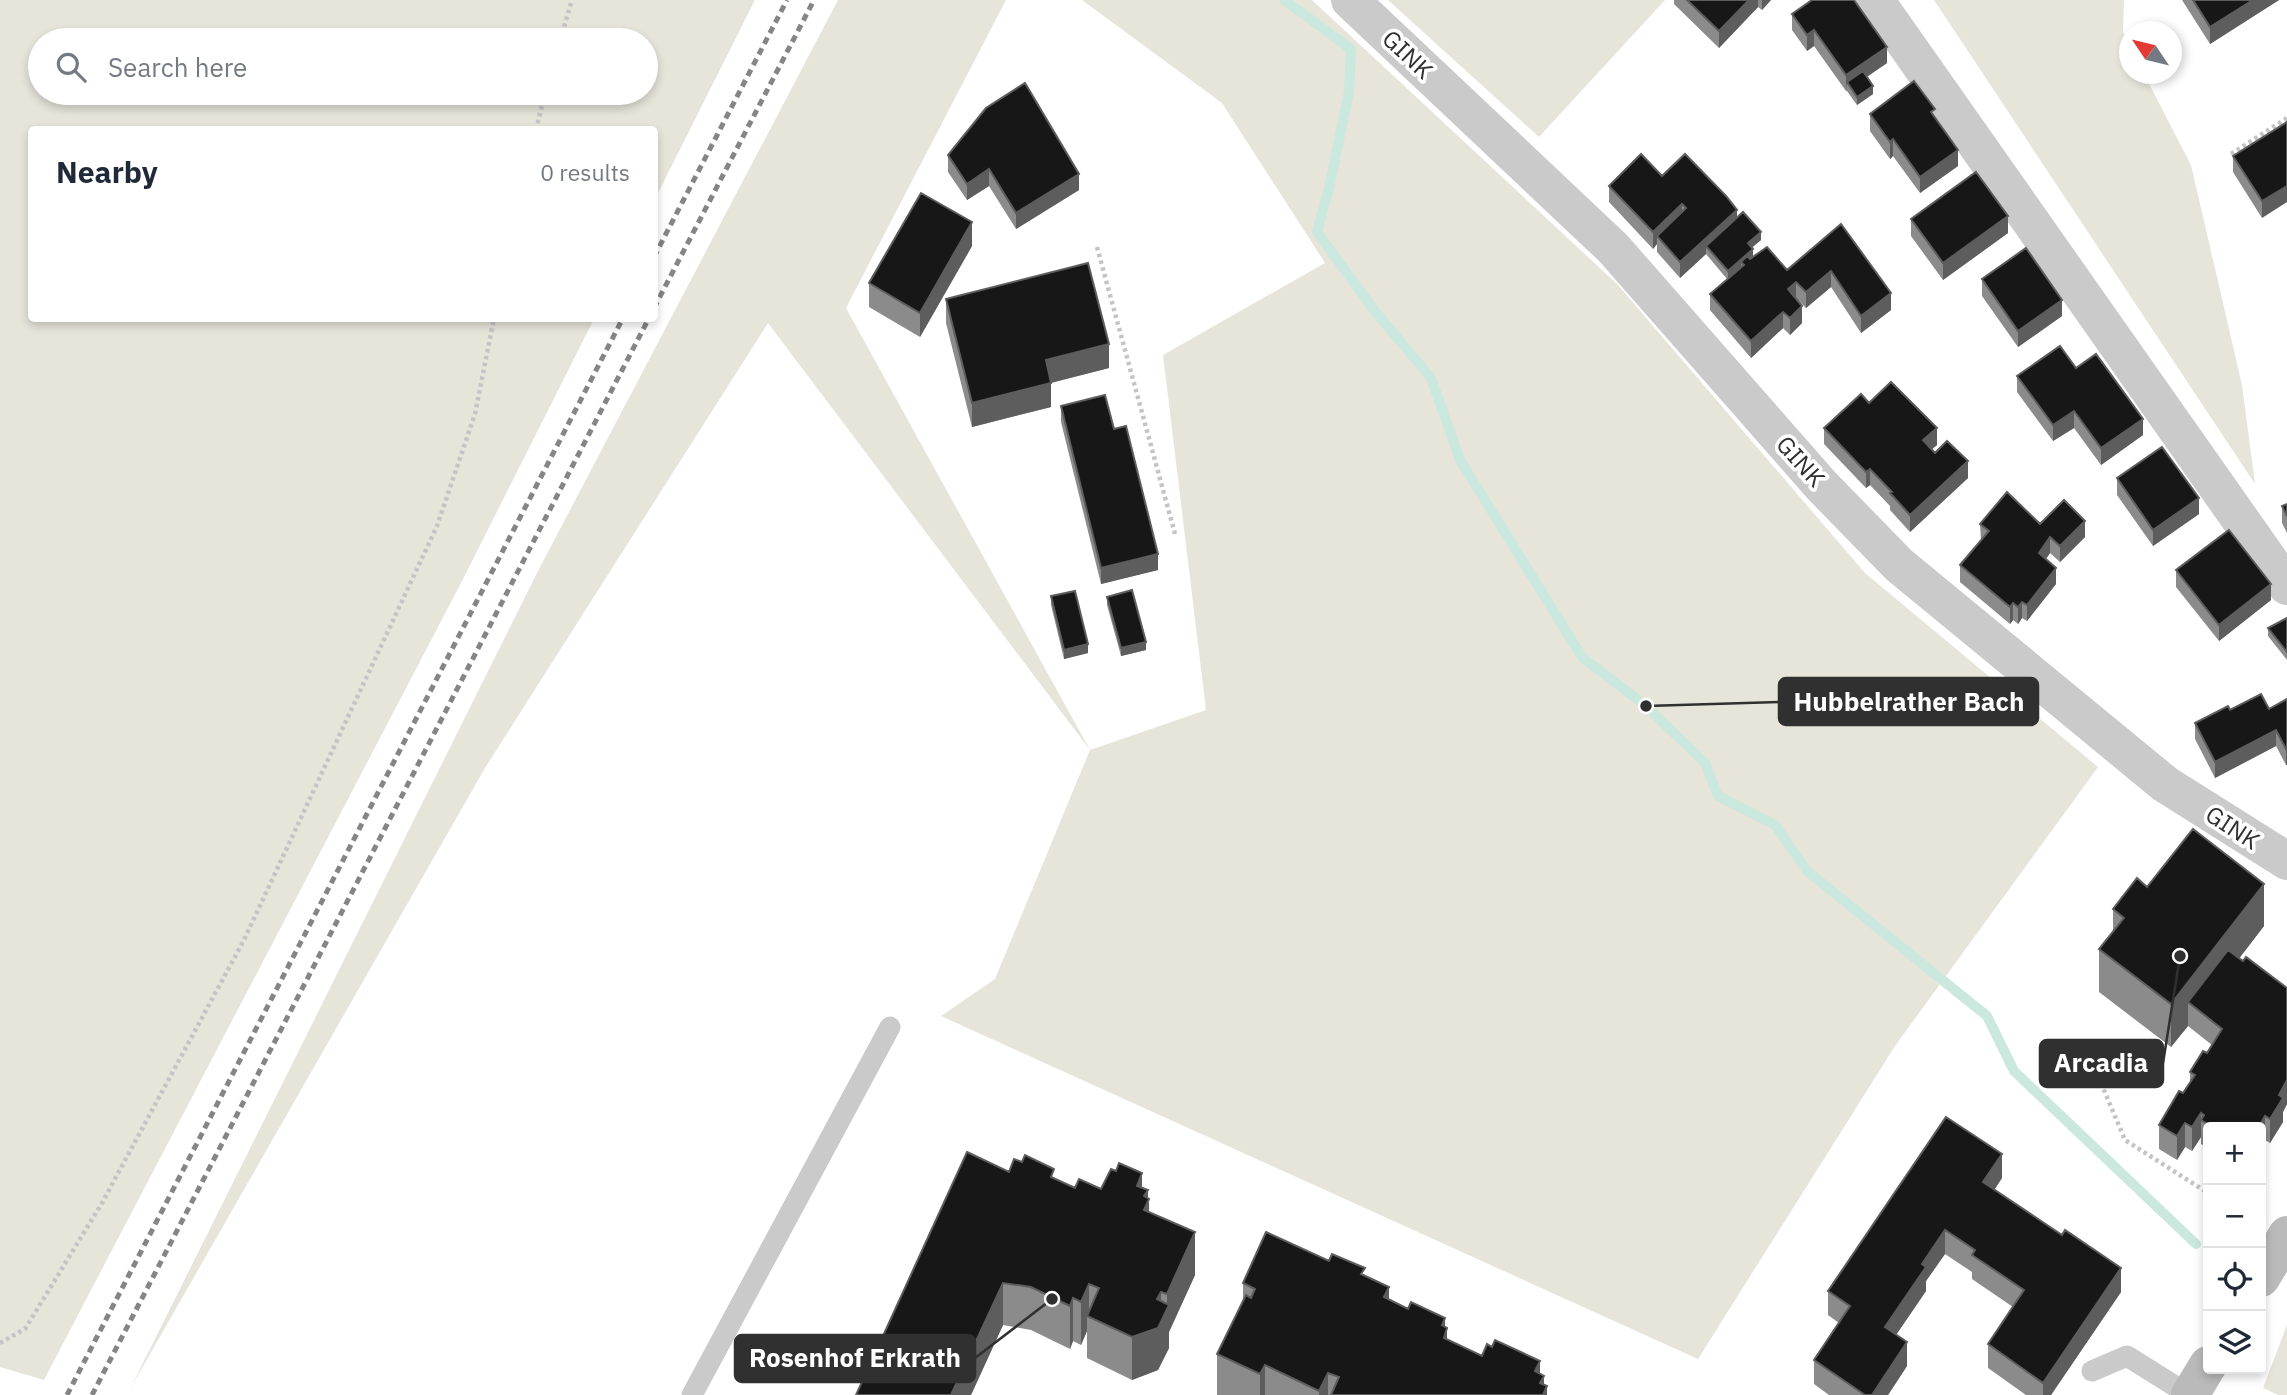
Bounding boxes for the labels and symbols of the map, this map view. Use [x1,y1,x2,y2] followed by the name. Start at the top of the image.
[2119,21,2182,84] north arrow
[1376,22,1440,86] street label: GINK
[1770,429,1832,493] street label: GINK
[1779,678,2038,725] callout: Hubbelrather Bach
[1794,684,2024,718] text: Hubbelrather Bach
[2200,798,2266,856] street label: GINK
[2040,1040,2163,1087] callout: Arcadia
[2054,1045,2148,1079] text: Arcadia
[735,1335,975,1382] callout: Rosenhof Erkrath
[749,1340,961,1374] text: Rosenhof Erkrath

